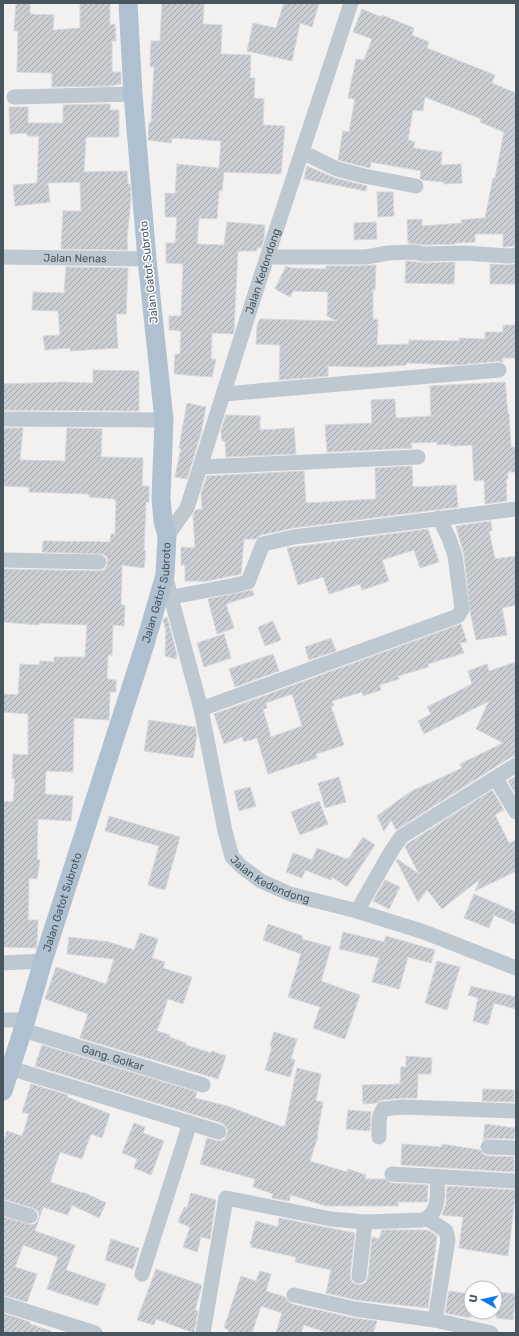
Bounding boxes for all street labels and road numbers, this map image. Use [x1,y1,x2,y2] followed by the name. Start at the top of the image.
[137,220,161,324] street label: Jalan Gatot Subroto
[243,227,283,316] street label: Jalan Kedondong
[43,251,107,265] street label: Jalan Nenas
[139,542,173,645] street label: Jalan Gatot Subroto
[40,851,84,953] street label: Jalan Gatot Subroto
[228,853,311,905] street label: Jalan Kedondong
[80,1042,146,1073] street label: Gang. Golkar

